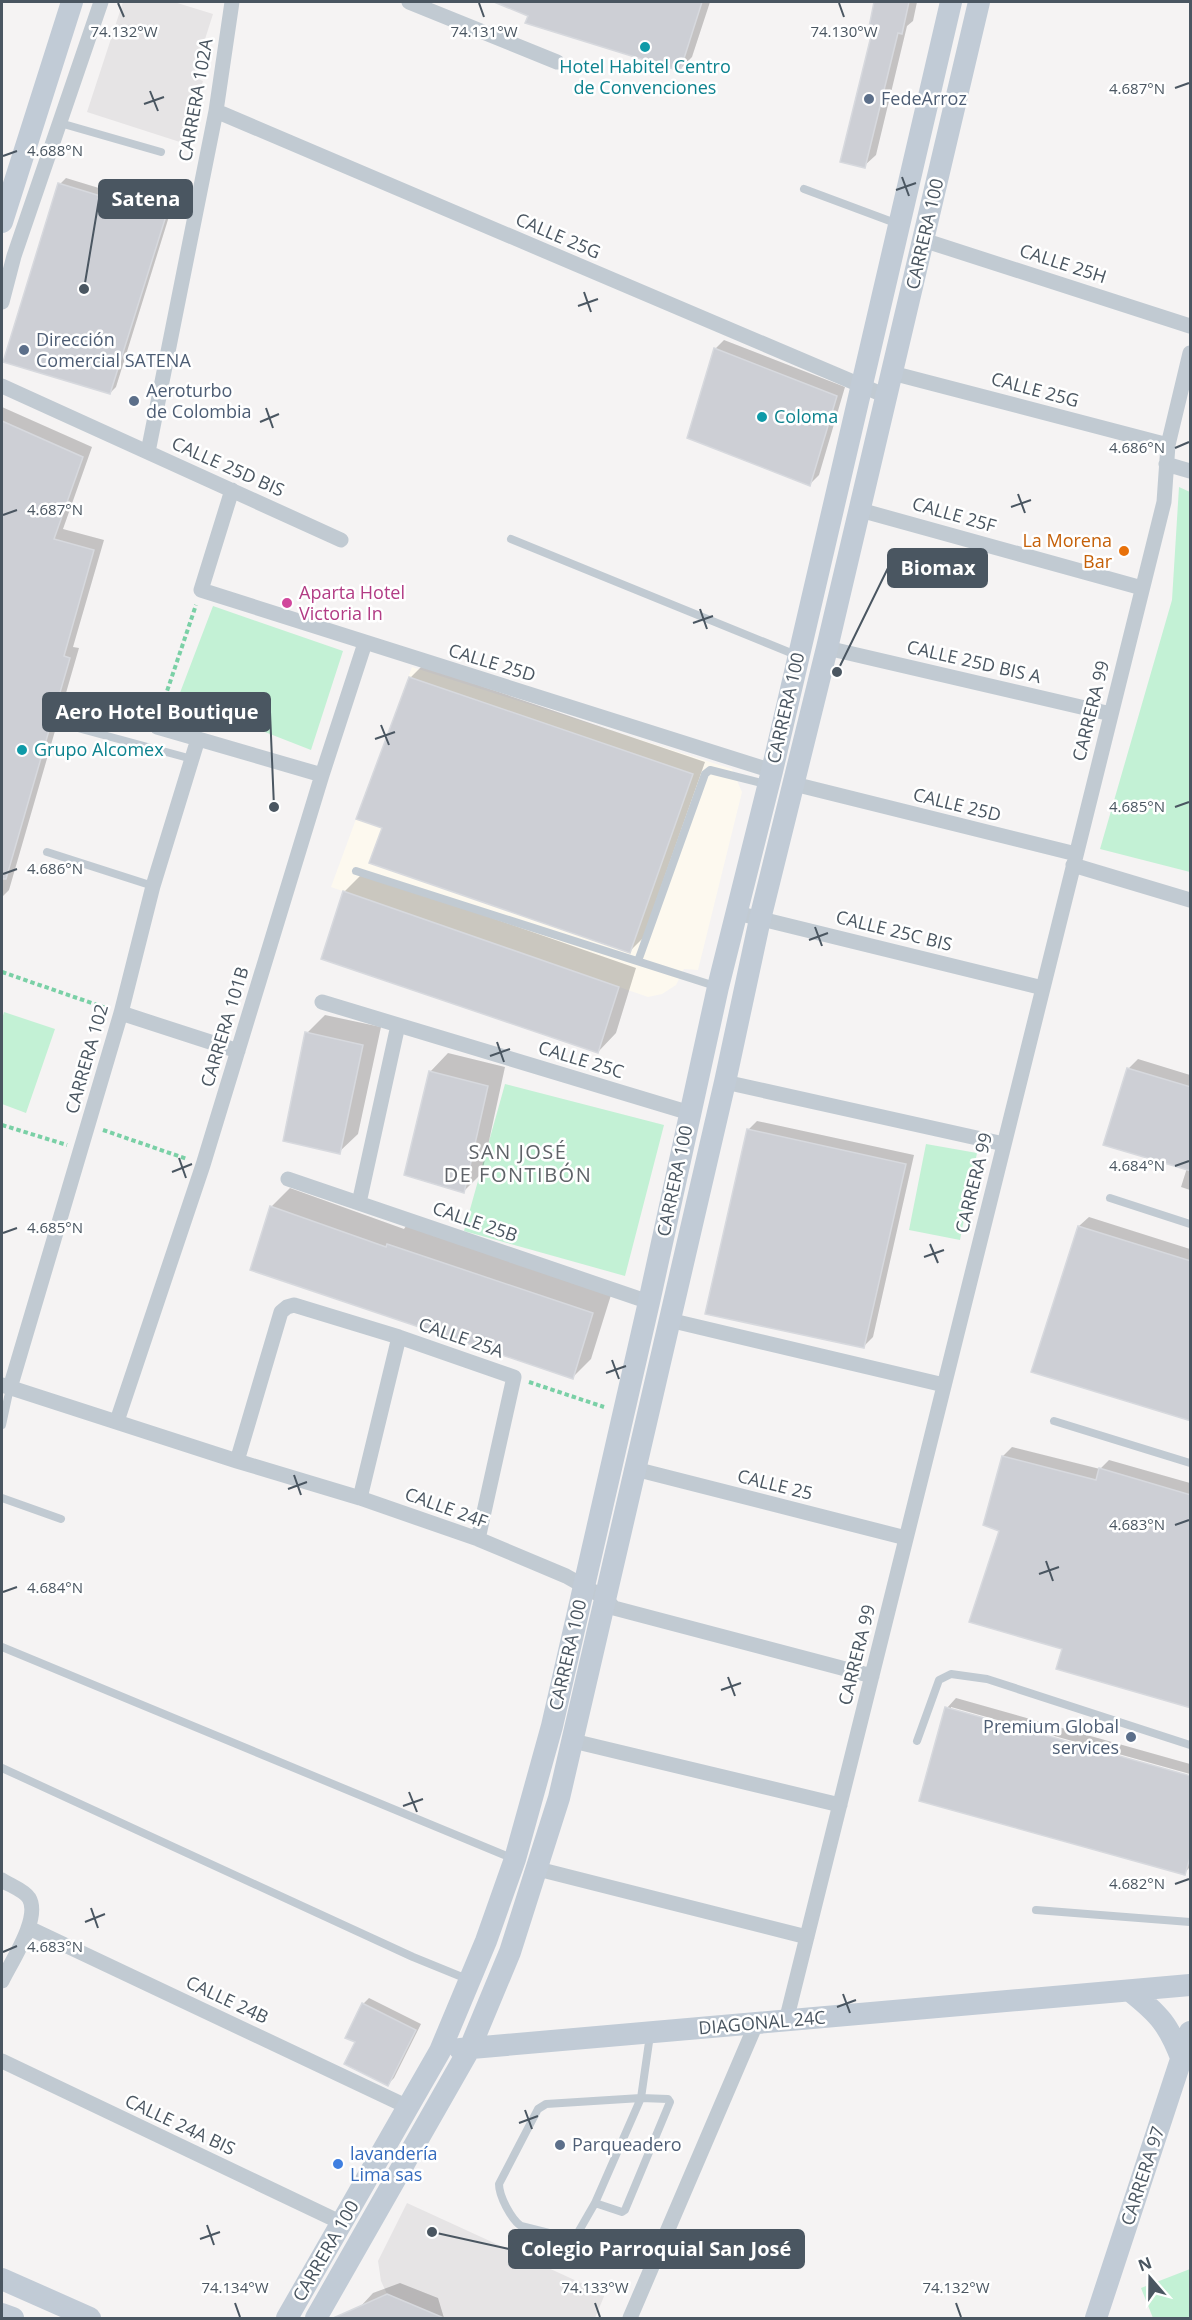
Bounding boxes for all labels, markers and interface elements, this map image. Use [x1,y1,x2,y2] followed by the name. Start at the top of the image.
[90,21,158,41] text: 74.132°W
[450,21,518,41] text: 74.131°W
[810,21,878,41] text: 74.130°W
[172,36,218,163] street label: CARRERA 102A
[638,40,652,54] marker: Hotel Habitel Centro de Convenciones
[559,54,731,99] place label: Hotel Habitel Centro de Convenciones
[1109,78,1165,98] text: 4.687°N
[881,86,967,110] place label: FedeArroz
[862,92,876,106] marker: FedeArroz
[27,140,83,160] text: 4.688°N
[900,176,948,292] street label: CARRERA 100
[99,180,192,218] callout: Satena
[112,185,180,212] text: Satena
[512,206,604,264] street label: CALLE 25G
[1017,238,1110,288] street label: CALLE 25H
[36,327,191,372] place label: Dirección Comercial SATENA
[17,343,31,357] marker: Dirección Comercial SATENA
[989,366,1082,412] street label: CALLE 25G
[146,378,252,423] place label: Aeroturbo de Colombia
[127,394,141,408] marker: Aeroturbo de Colombia
[774,404,838,428] place label: Coloma
[755,410,769,424] marker: Coloma
[168,431,289,502] street label: CALLE 25D BIS
[1109,437,1165,457] text: 4.686°N
[910,491,999,537] street label: CALLE 25F
[27,499,83,519] text: 4.687°N
[1022,528,1113,573] place label: La Morena Bar
[1117,544,1131,558] marker: La Morena Bar
[888,549,987,587] callout: Biomax
[900,554,976,581] text: Biomax
[299,580,405,625] place label: Aparta Hotel Victoria In
[280,596,294,610] marker: Aparta Hotel Victoria In
[905,634,1044,688] street label: CALLE 25D BIS A
[446,637,539,687] street label: CALLE 25D
[761,650,809,766] street label: CARRERA 100
[1066,658,1114,763] street label: CARRERA 99
[43,693,270,731] callout: Aero Hotel Boutique
[55,698,259,725] text: Aero Hotel Boutique
[34,737,164,761] place label: Grupo Alcomex
[15,743,29,757] marker: Grupo Alcomex
[911,782,1004,827] street label: CALLE 25D
[1109,796,1165,816] text: 4.685°N
[27,858,83,878] text: 4.686°N
[833,904,955,956] street label: CALLE 25C BIS
[194,964,254,1090] street label: CARRERA 101B
[59,1001,113,1116] street label: CARRERA 102
[536,1035,627,1083] street label: CALLE 25C
[651,1123,698,1239] street label: CARRERA 100
[949,1130,997,1235] street label: CARRERA 99
[444,1138,592,1188] district label: SAN JOSÉ DE FONTIBÓN
[1109,1155,1165,1175] text: 4.684°N
[430,1195,521,1247] street label: CALLE 25B
[27,1217,83,1237] text: 4.685°N
[416,1311,507,1363] street label: CALLE 25A
[735,1463,815,1505] street label: CALLE 25
[402,1481,491,1533] street label: CALLE 24F
[1109,1514,1165,1534] text: 4.683°N
[27,1577,83,1597] text: 4.684°N
[543,1597,591,1713] street label: CARRERA 100
[832,1602,880,1707] street label: CARRERA 99
[983,1714,1119,1759] place label: Premium Global services
[1124,1730,1138,1744] marker: Premium Global services
[1109,1873,1165,1893] text: 4.682°N
[27,1936,83,1956] text: 4.683°N
[182,1970,273,2029] street label: CALLE 24B
[697,2004,826,2040] street label: DIAGONAL 24C
[121,2088,240,2160] street label: CALLE 24A BIS
[1115,2123,1169,2228] street label: CARRERA 97
[572,2132,682,2156] place label: Parqueadero
[553,2138,567,2152] marker: Parqueadero
[350,2141,438,2186] place label: lavandería Lima sas
[331,2157,345,2171] marker: lavandería Lima sas
[286,2196,364,2305] street label: CARRERA 100
[509,2230,804,2268] callout: Colegio Parroquial San José
[521,2235,791,2262] text: Colegio Parroquial San José
[1120,2248,1180,2308] north arrow
[1135,2251,1155,2276] text: N
[201,2277,269,2297] text: 74.134°W
[561,2277,629,2297] text: 74.133°W
[922,2277,990,2297] text: 74.132°W

